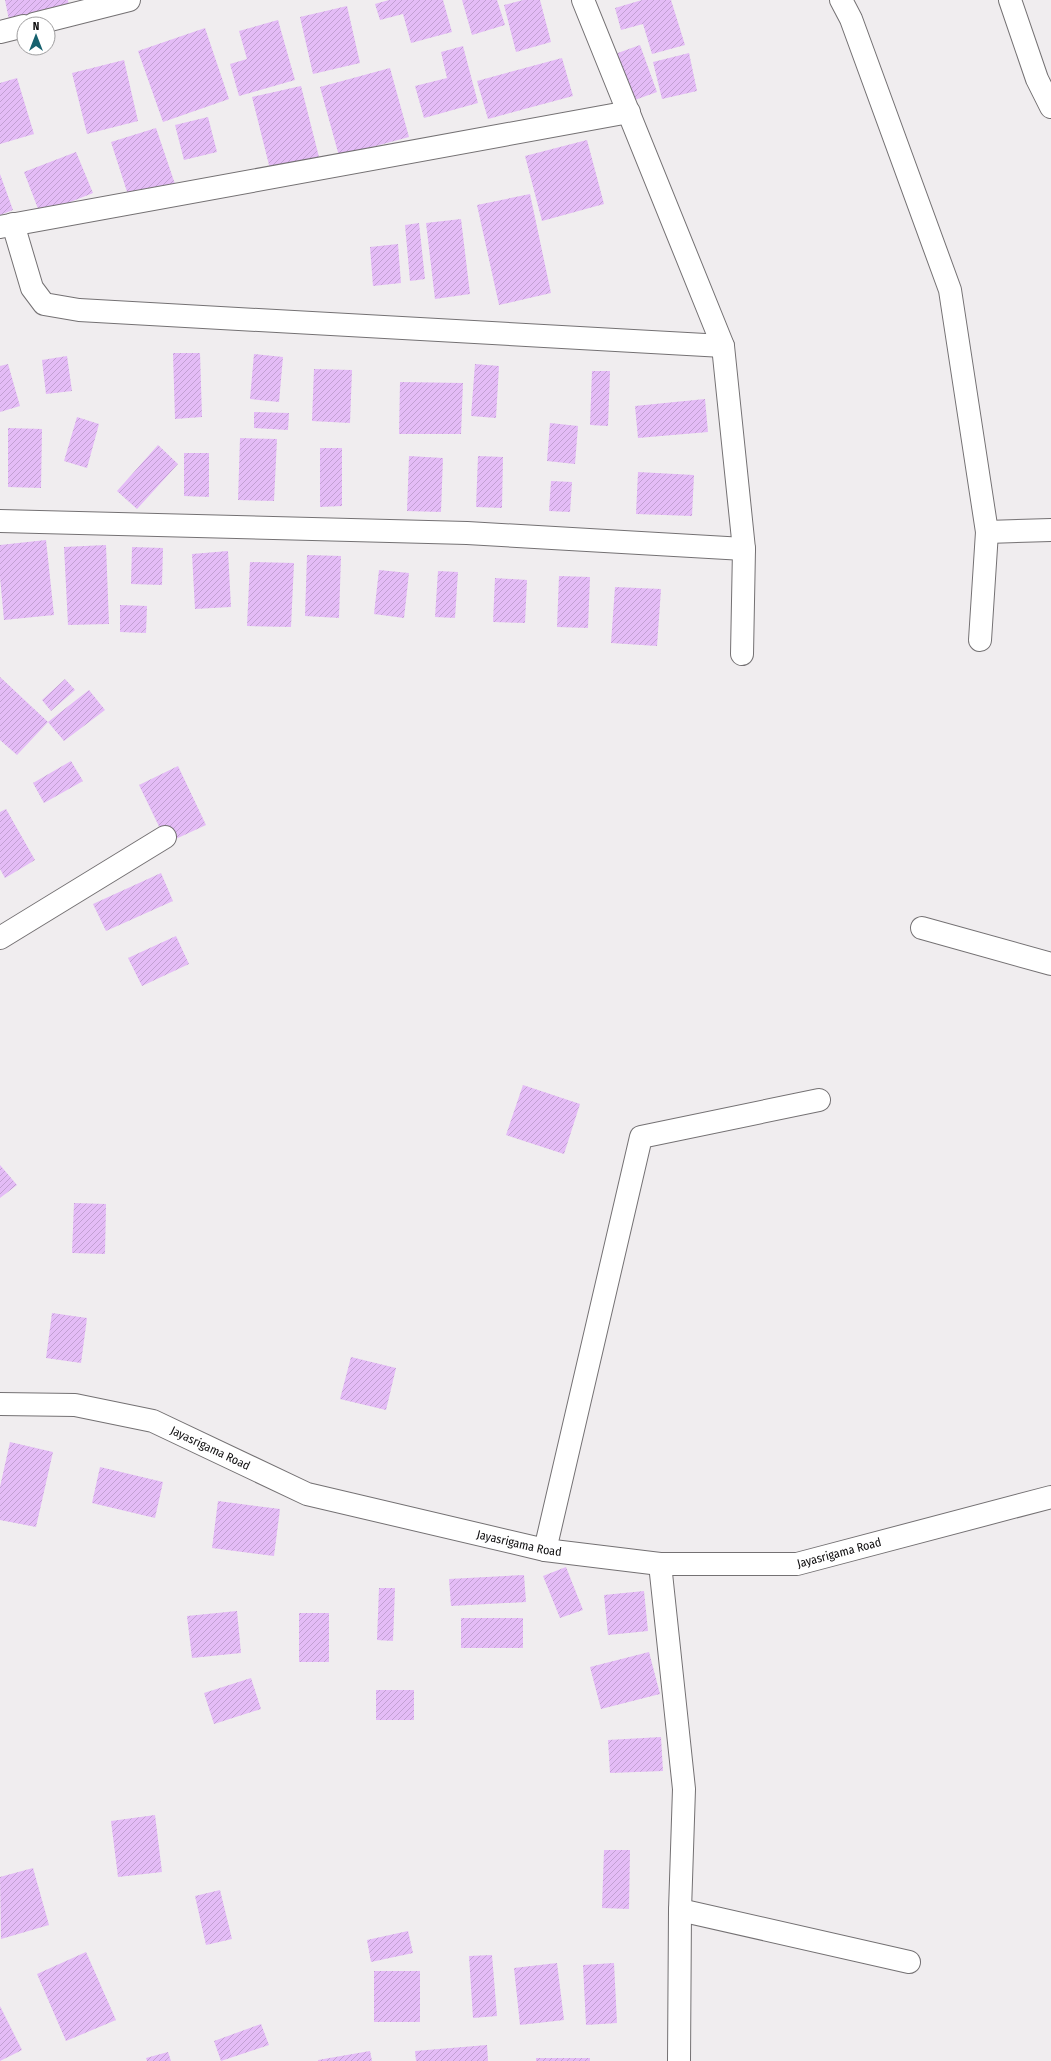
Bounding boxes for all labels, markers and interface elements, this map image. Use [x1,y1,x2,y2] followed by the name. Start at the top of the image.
[16,16,56,56] north arrow
[33,20,39,33] text: N
[168,1423,252,1473] street label: Jayasrigama Road
[475,1527,562,1559] street label: Jayasrigama Road
[796,1535,883,1571] street label: Jayasrigama Road

